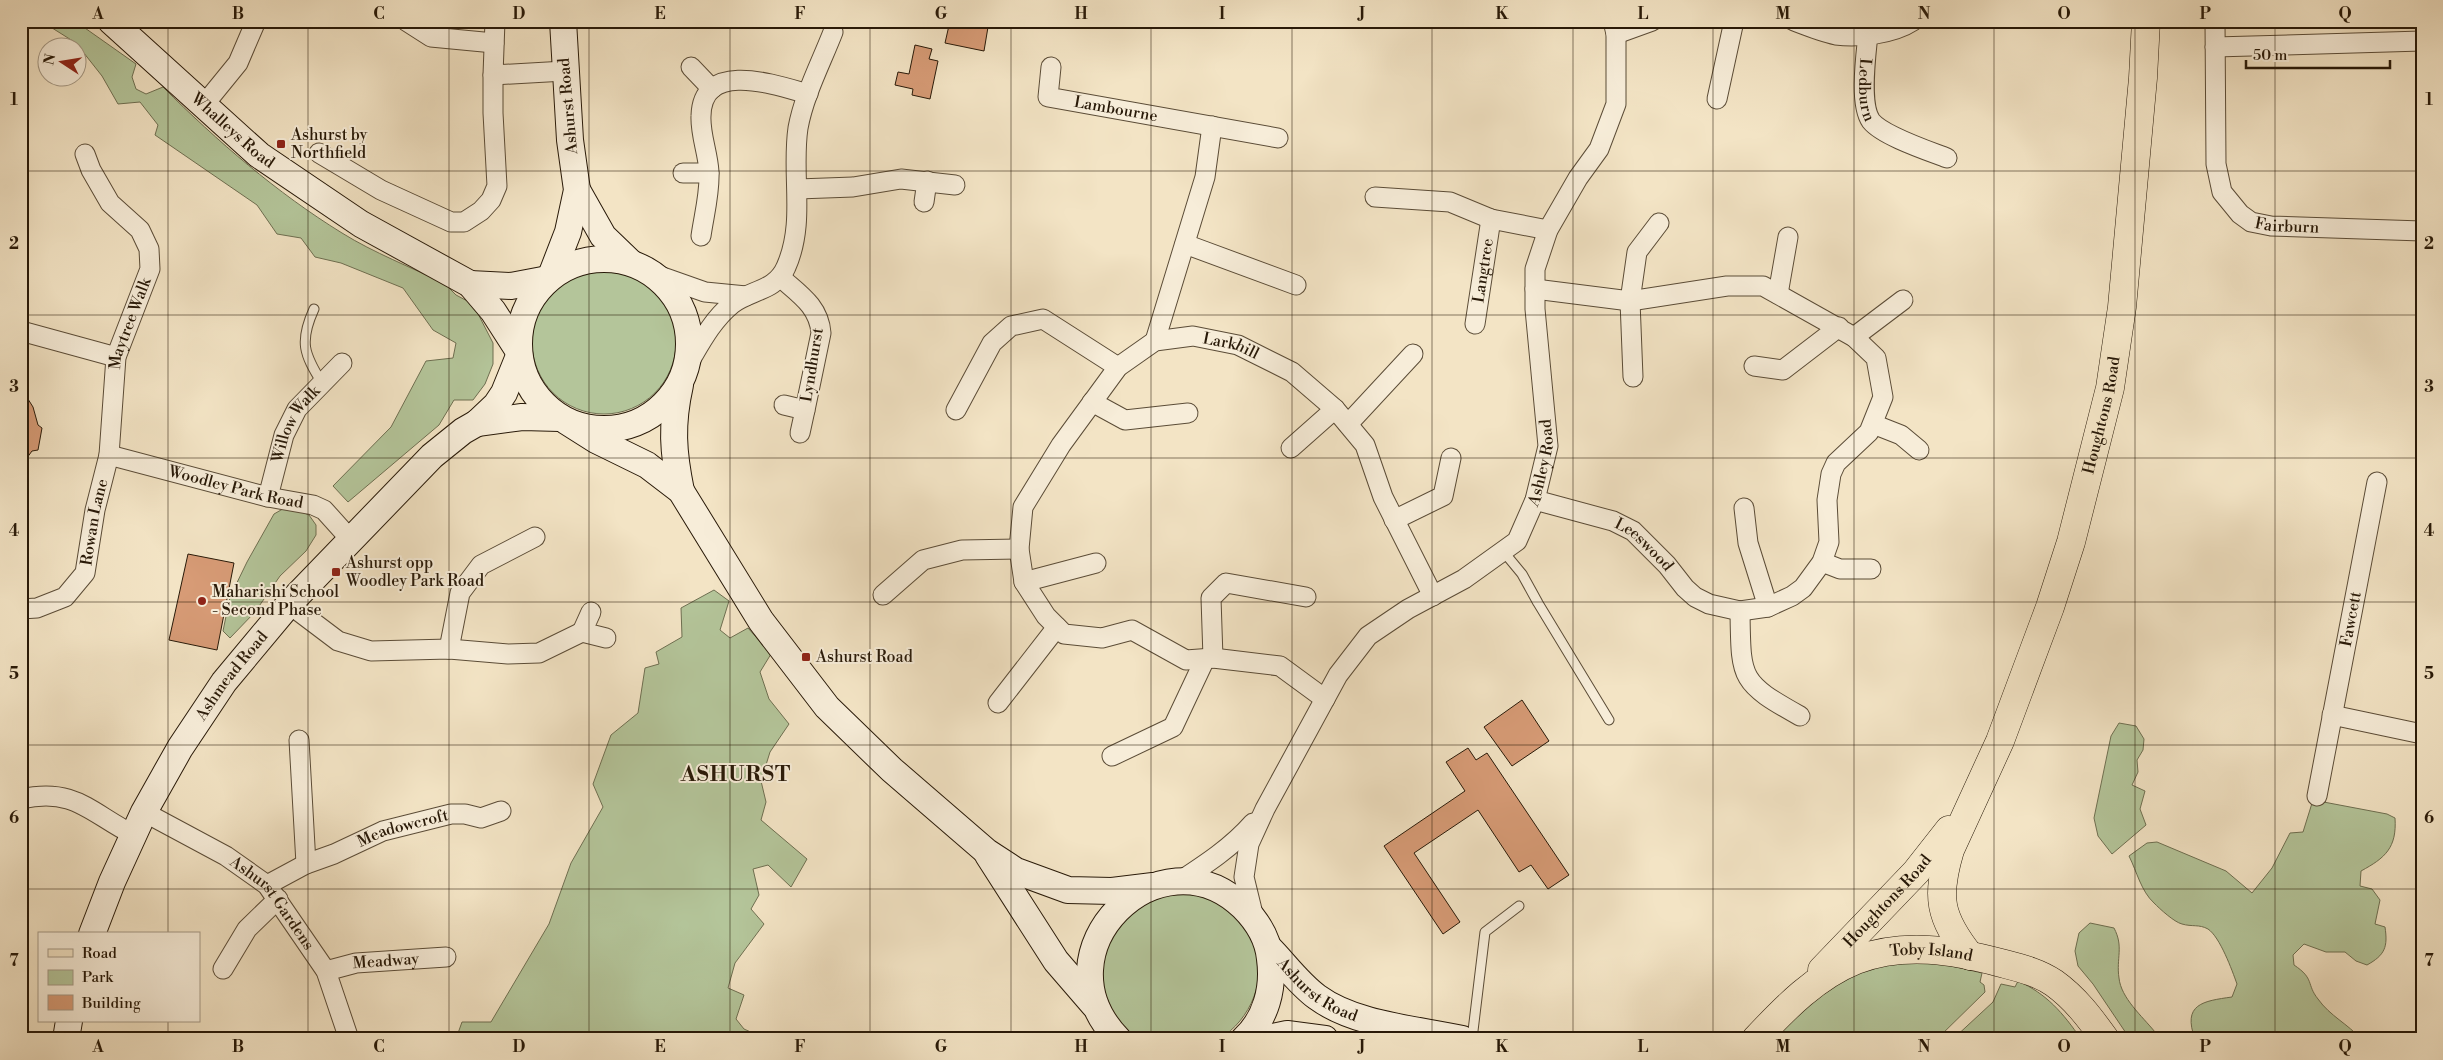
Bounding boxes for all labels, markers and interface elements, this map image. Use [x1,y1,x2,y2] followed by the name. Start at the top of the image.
[91,4,104,24] text: A
[232,4,244,24] text: B
[373,4,385,24] text: C
[513,4,526,24] text: D
[654,4,666,24] text: E
[794,4,806,24] text: F
[935,4,948,24] text: G
[1074,4,1088,24] text: H
[1219,4,1225,24] text: I
[1357,4,1365,24] text: J
[1496,4,1510,24] text: K
[1638,4,1649,24] text: L
[1776,4,1791,24] text: M
[1918,4,1931,24] text: N
[2057,4,2071,24] text: O
[2199,4,2211,24] text: P
[2338,4,2352,24] text: Q
[38,38,88,88] north arrow
[2246,38,2389,70] scale bar
[2253,46,2287,65] text: 50 m
[40,52,60,67] text: N
[554,57,582,156] street label: Ashurst Road
[1854,57,1880,125] street label: Ledburn
[186,88,279,173] street label: Whalleys Road
[10,90,18,110] text: 1
[2425,90,2433,110] text: 1
[1072,92,1159,126] street label: Lambourne
[290,125,368,163] place label: Ashurst by Northfield
[275,138,287,150] marker: Ashurst by Northfield
[2253,213,2320,238] street label: Fairburn
[9,234,19,254] text: 2
[2424,234,2434,254] text: 2
[1468,237,1498,304] street label: Langtree
[105,273,156,370] street label: Maytree Walk
[796,326,828,404] street label: Lyndhurst
[1201,328,1263,364] street label: Larkhill
[2079,355,2125,476] street label: Houghtons Road
[9,377,19,397] text: 3
[2424,377,2434,397] text: 3
[267,380,326,466] street label: Willow Walk
[1523,418,1558,510] street label: Ashley Road
[165,461,305,513] street label: Woodley Park Road
[76,477,113,567] street label: Rowan Lane
[1611,513,1678,575] street label: Leeswood
[9,521,20,541] text: 4
[2424,521,2435,541] text: 4
[345,553,484,591] place label: Ashurst opp Woodley Park Road
[330,566,342,578] marker: Ashurst opp Woodley Park Road
[212,582,339,620] place label: Maharishi School - Second Phase
[2336,590,2366,649] street label: Fawcett
[196,595,208,607] marker: Maharishi School - Second Phase
[191,627,272,725] street label: Ashmead Road
[815,647,913,667] place label: Ashurst Road
[800,651,812,663] marker: Ashurst Road
[9,664,19,684] text: 5
[2424,664,2434,684] text: 5
[680,762,791,788] district label: ASHURST
[354,805,451,852] street label: Meadowcroft
[9,808,19,828] text: 6
[2424,808,2434,828] text: 6
[225,851,319,954] street label: Ashurst Gardens
[1839,851,1936,952] street label: Houghtons Road
[38,932,200,1022] legend
[1889,939,1974,966] street label: Toby Island
[82,944,117,963] text: Road
[352,949,420,973] street label: Meadway
[9,951,19,971] text: 7
[2424,951,2434,971] text: 7
[1272,953,1360,1026] street label: Ashurst Road
[82,968,114,987] text: Park
[81,994,141,1013] text: Building
[91,1037,104,1057] text: A
[232,1037,244,1057] text: B
[373,1037,385,1057] text: C
[513,1037,526,1057] text: D
[654,1037,666,1057] text: E
[794,1037,806,1057] text: F
[935,1037,948,1057] text: G
[1074,1037,1088,1057] text: H
[1219,1037,1225,1057] text: I
[1357,1037,1365,1057] text: J
[1496,1037,1510,1057] text: K
[1638,1037,1649,1057] text: L
[1776,1037,1791,1057] text: M
[1918,1037,1931,1057] text: N
[2057,1037,2071,1057] text: O
[2199,1037,2211,1057] text: P
[2338,1037,2352,1057] text: Q

